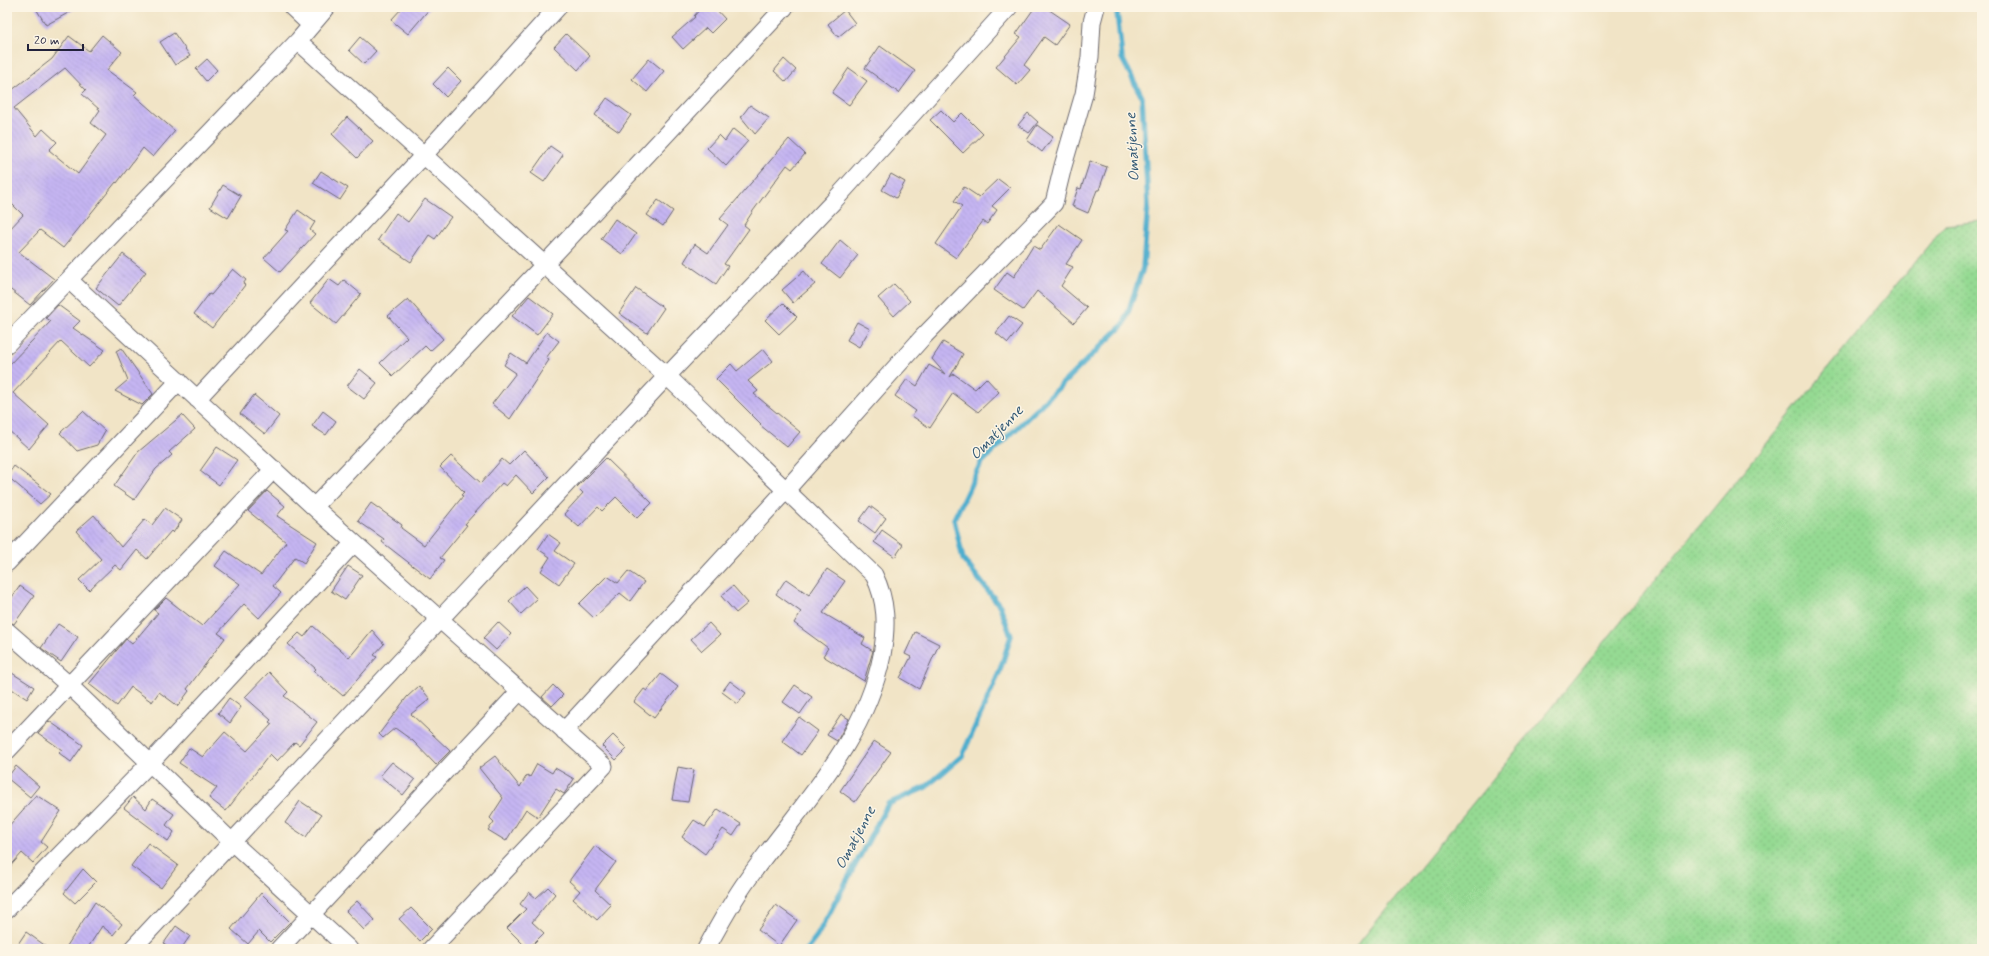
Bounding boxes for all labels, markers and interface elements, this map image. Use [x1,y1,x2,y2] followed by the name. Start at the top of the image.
[28,26,83,52] scale bar
[34,33,60,49] text: 20 m
[1121,111,1145,182] water label: Omatjenne
[966,401,1029,465] water label: Omatjenne
[831,802,881,873] water label: Omatjenne

